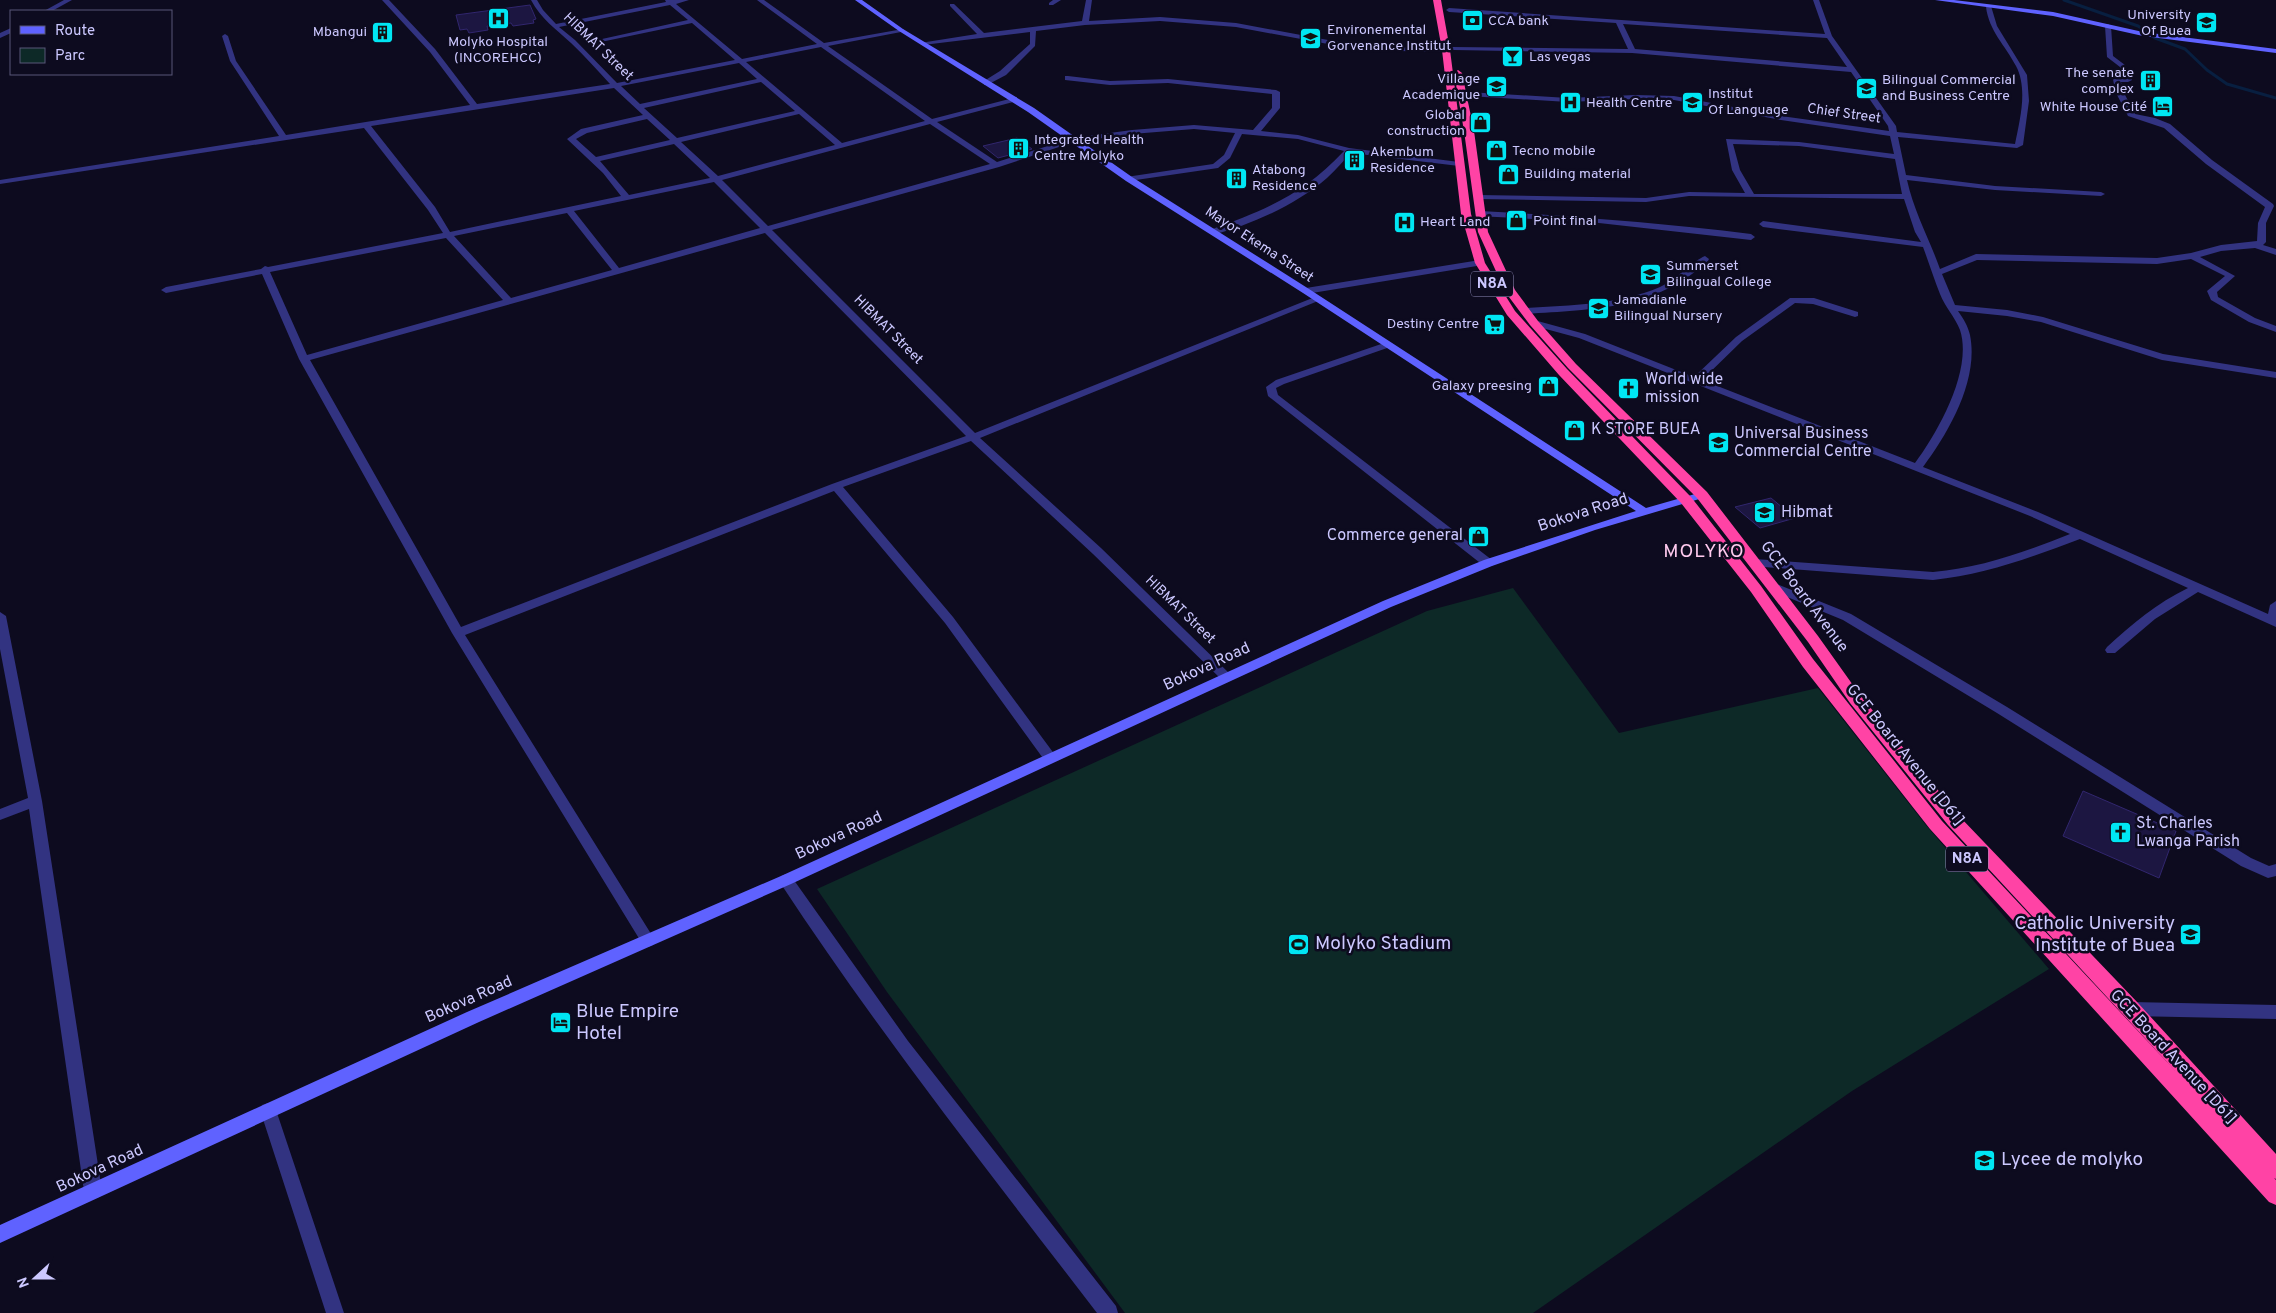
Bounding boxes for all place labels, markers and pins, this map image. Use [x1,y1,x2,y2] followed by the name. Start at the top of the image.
[486,7,510,31] hospital icon: Molyko Hospital (INCOREHCC)
[2127,7,2191,40] place label: University Of Buea
[1460,9,1484,33] bank icon: CCA bank
[2195,11,2219,35] school or university icon: University Of Buea
[1488,13,1549,30] place label: CCA bank
[371,20,395,44] building icon: Mbangui
[1327,22,1451,55] place label: Environemental Gorvenance Institut
[313,24,367,41] place label: Mbangui
[1299,26,1323,50] school or university icon: Environemental Gorvenance Institut
[448,34,548,67] place label: Molyko Hospital (INCOREHCC)
[1501,45,1525,69] bar icon: Las vegas
[1529,49,1591,66] place label: Las vegas
[2065,65,2134,98] place label: The senate complex
[2138,69,2162,93] building icon: The senate complex
[1402,71,1480,104] place label: Village Academique
[1882,72,2016,105] place label: Bilingual Commercial and Business Centre
[1484,75,1508,99] school or university icon: Village Academique
[1854,76,1878,100] school or university icon: Bilingual Commercial and Business Centre
[1708,86,1788,119] place label: Institut Of Language
[1680,90,1704,114] school or university icon: Institut Of Language
[1558,91,1582,115] hospital icon: Health Centre
[1586,95,1672,112] place label: Health Centre
[2151,95,2175,119] hotel icon: White House Cité
[2040,99,2147,116] place label: White House Cité
[1387,107,1465,140] place label: Global construction
[1469,111,1493,135] shop icon: Global construction
[1034,132,1144,165] place label: Integrated Health Centre Molyko
[1006,136,1030,160] building icon: Integrated Health Centre Molyko
[1484,139,1508,163] shop icon: Tecno mobile
[1512,143,1595,160] place label: Tecno mobile
[1370,144,1435,177] place label: Akembum Residence
[1342,148,1366,172] building icon: Akembum Residence
[1252,162,1317,195] place label: Atabong Residence
[1496,162,1520,186] shop icon: Building material
[1224,166,1248,190] building icon: Atabong Residence
[1524,166,1631,183] place label: Building material
[1505,209,1529,233] shop icon: Point final
[1392,210,1416,234] hospital icon: Heart Land
[1533,213,1597,230] place label: Point final
[1420,214,1490,231] place label: Heart Land
[1666,258,1772,291] place label: Summerset Bilingual College
[1638,262,1662,286] school or university icon: Summerset Bilingual College
[1614,292,1723,325] place label: Jamadianle Bilingual Nursery
[1586,296,1610,320] school or university icon: Jamadianle Bilingual Nursery
[1483,312,1507,336] supermarket icon: Destiny Centre
[1387,316,1479,333] place label: Destiny Centre
[1645,370,1723,408] place label: World wide mission
[1536,374,1560,398] shop icon: Galaxy preesing
[1617,377,1641,401] church icon: World wide mission
[1432,378,1532,395] place label: Galaxy preesing
[1563,418,1587,442] shop icon: K STORE BUEA
[1591,420,1701,440] place label: K STORE BUEA
[1734,424,1872,462] place label: Universal Business Commercial Centre
[1706,431,1730,455] school or university icon: Universal Business Commercial Centre
[1753,501,1777,525] school or university icon: Hibmat
[1781,503,1833,523] place label: Hibmat
[1467,524,1491,548] shop icon: Commerce general
[1327,526,1463,546] place label: Commerce general
[2136,814,2240,852] place label: St. Charles Lwanga Parish
[2108,821,2132,845] church icon: St. Charles Lwanga Parish
[2014,912,2175,958] place label: Catholic University Institute of Buea
[2179,923,2203,947] school or university icon: Catholic University Institute of Buea
[1287,932,1311,956] sports icon: Molyko Stadium
[1315,932,1451,956] place label: Molyko Stadium
[576,1000,679,1046] place label: Blue Empire Hotel
[548,1011,572,1035] hotel icon: Blue Empire Hotel
[1973,1148,1997,1172] school or university icon: Lycee de molyko
[2001,1148,2143,1172] place label: Lycee de molyko

